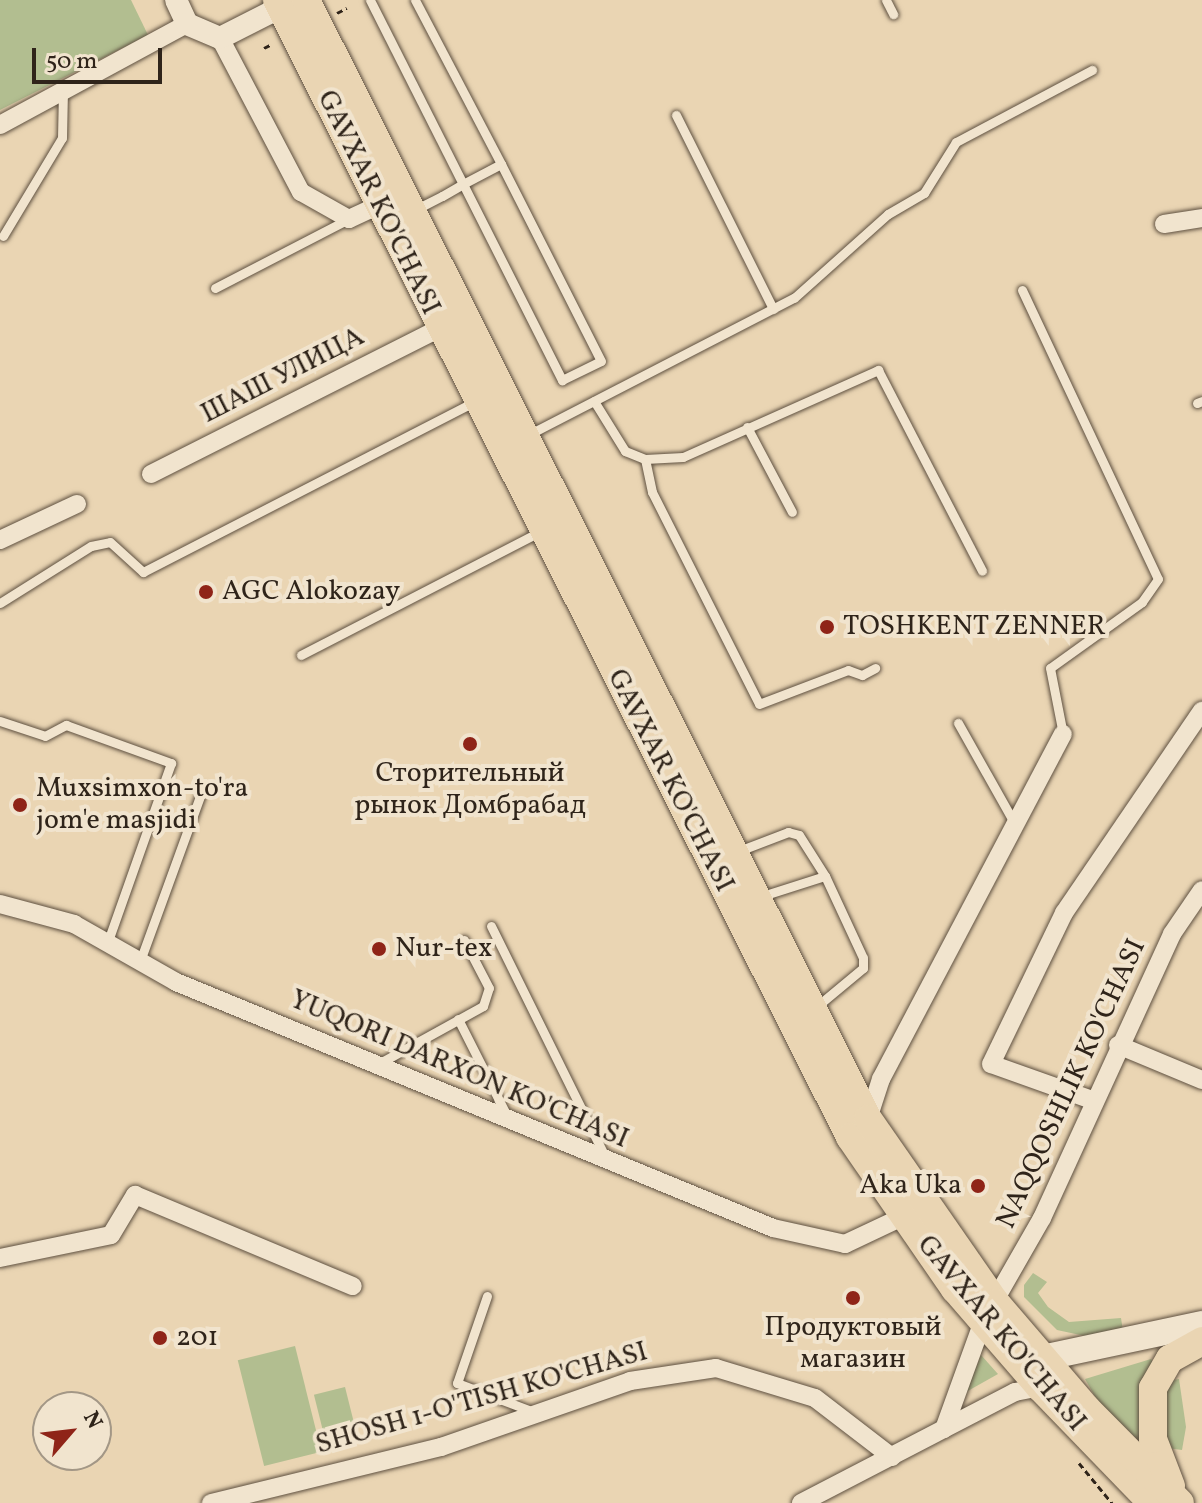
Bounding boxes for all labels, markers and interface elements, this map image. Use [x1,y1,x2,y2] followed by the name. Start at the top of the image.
[36,32,166,82] scale bar
[46,45,98,79] text: 50 m
[309,85,447,321] street label: GAVXAR KO'CHASI
[196,320,370,432] street label: ШАШ УЛИЦА
[222,575,400,609] place label: AGC Alokozay
[197,583,215,601] marker: AGC Alokozay
[843,610,1107,644] place label: TOSHKENT ZENNER
[818,618,836,636] marker: TOSHKENT ZENNER
[599,664,741,898] street label: GAVXAR KO'CHASI
[461,735,479,753] marker: Сторительный рынок Домбрабад
[354,757,586,823] place label: Сторительный рынок Домбрабад
[36,772,248,838] place label: Muxsimxon-to'ra jom'e masjidi
[11,796,29,814] marker: Muxsimxon-to'ra jom'e masjidi
[395,932,492,966] place label: Nur-tex
[990,934,1154,1234] street label: NAQQOSHLIK KO'CHASI
[370,940,388,958] marker: Nur-tex
[285,983,633,1157] street label: YUQORI DARXON KO'CHASI
[859,1169,962,1203] place label: Aka Uka
[969,1177,987,1195] marker: Aka Uka
[909,1229,1093,1439] street label: GAVXAR KO'CHASI
[844,1289,862,1307] marker: Продуктовый магазин
[764,1311,942,1377] place label: Продуктовый магазин
[176,1321,218,1355] place label: 201
[151,1329,169,1347] marker: 201
[312,1335,652,1463] street label: SHOSH 1-O'TISH KO'CHASI
[32,1391,112,1471] north arrow
[74,1406,109,1435] text: N

